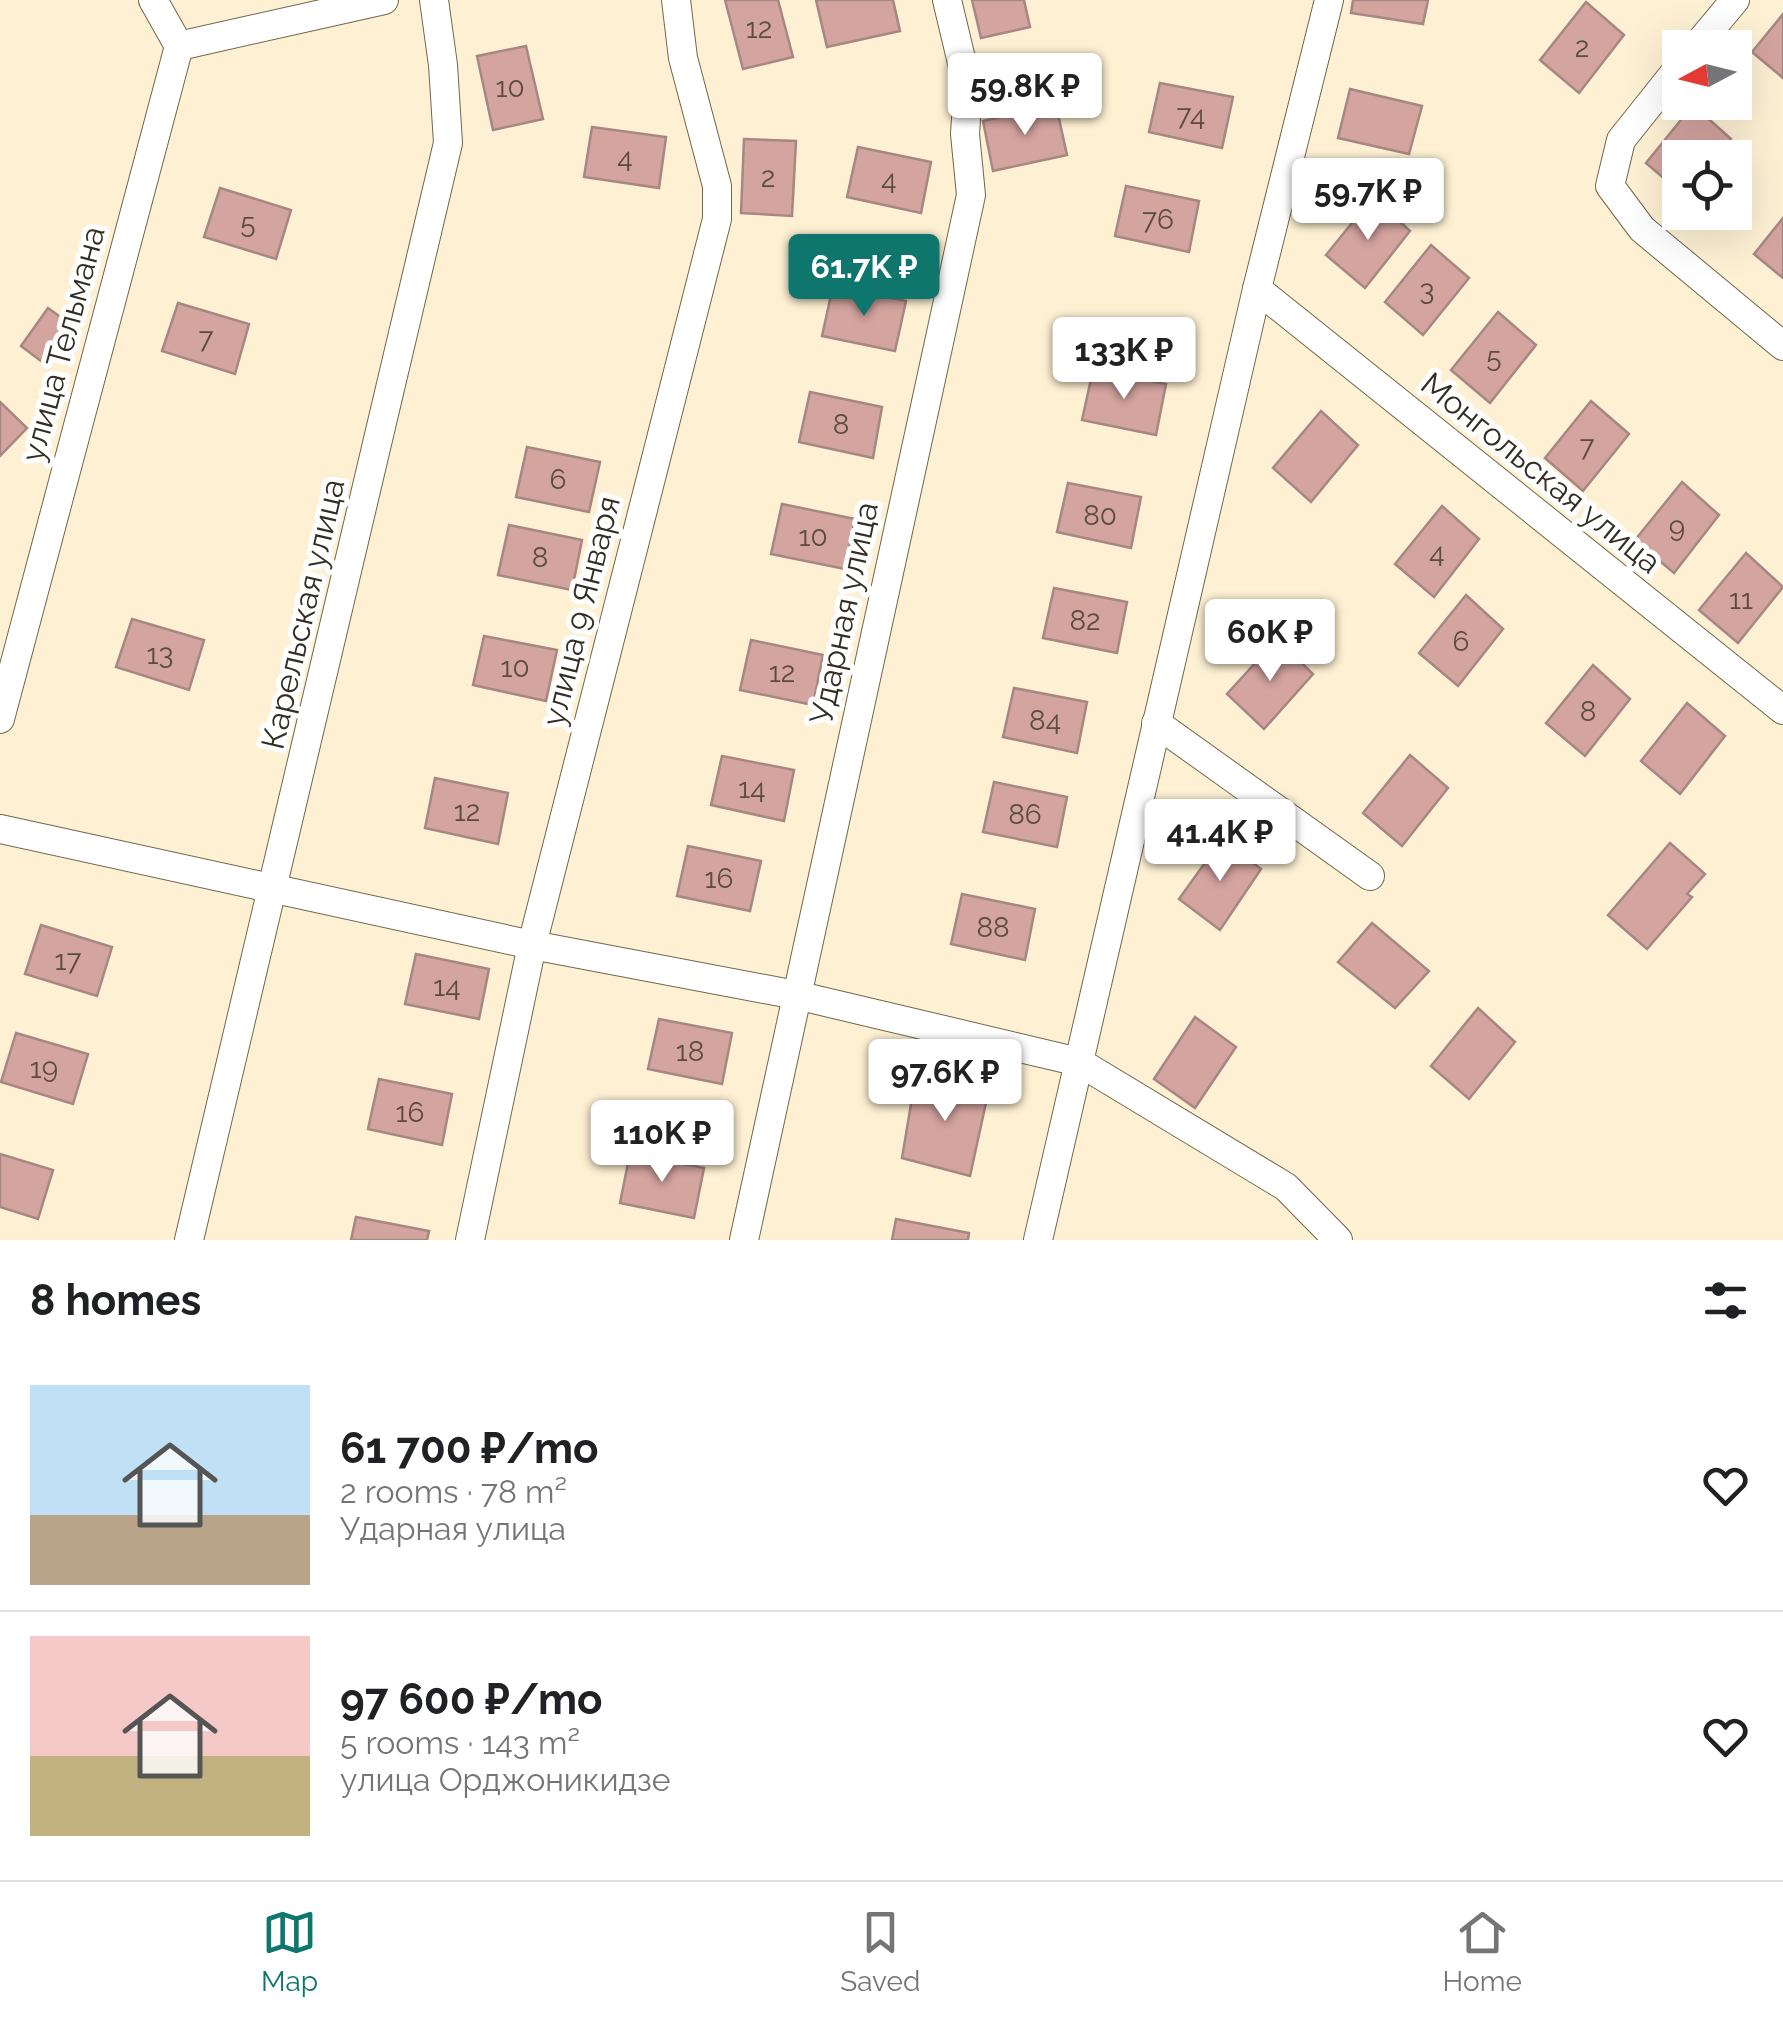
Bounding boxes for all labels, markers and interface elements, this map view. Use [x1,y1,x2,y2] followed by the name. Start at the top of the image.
[746,12,772,45] house number: 12
[1662,30,1752,120] north arrow
[1662,30,1752,230] map controls
[1575,31,1589,64] house number: 2
[933,53,1117,138] pin: 59.8K ₽
[970,67,1080,104] text: 59.8K ₽
[495,71,525,104] house number: 10
[1177,99,1205,132] house number: 74
[1662,140,1752,230] button: locate
[617,141,633,174] house number: 4
[1276,158,1460,243] pin: 59.7K ₽
[761,161,775,194] house number: 2
[881,163,897,196] house number: 4
[1314,172,1422,209] text: 59.7K ₽
[1142,203,1174,236] house number: 76
[240,207,256,240] house number: 5
[13,222,112,466] street label: улица Тельмана
[772,234,956,319] pin: 61.7K ₽
[810,248,918,285] text: 61.7K ₽
[1420,274,1434,307] house number: 3
[1043,317,1205,402] pin: 133K ₽
[199,322,214,355] house number: 7
[1075,331,1173,368] text: 133K ₽
[1486,341,1502,374] house number: 5
[1414,365,1668,581] street label: Монгольская улица
[833,408,849,441] house number: 8
[1580,430,1595,463] house number: 7
[550,463,566,496] house number: 6
[253,475,352,753] street label: Карельская улица
[534,492,627,730] street label: улица 9 Января
[802,499,885,727] street label: Ударная улица
[1083,499,1117,532] house number: 80
[1669,511,1685,544] house number: 9
[798,520,828,553] house number: 10
[1429,536,1445,569] house number: 4
[532,541,548,574] house number: 8
[1729,583,1753,616] house number: 11
[1200,599,1340,684] pin: 60K ₽
[1069,604,1101,637] house number: 82
[1227,613,1313,650] text: 60K ₽
[1453,625,1469,658] house number: 6
[147,638,173,671] house number: 13
[500,651,530,684] house number: 10
[769,656,795,689] house number: 12
[1580,695,1596,728] house number: 8
[1029,704,1061,737] house number: 84
[738,772,766,805] house number: 14
[454,795,480,828] house number: 12
[1008,798,1042,831] house number: 86
[1128,799,1312,884] pin: 41.4K ₽
[1167,813,1273,850] text: 41.4K ₽
[705,862,733,895] house number: 16
[976,911,1010,944] house number: 88
[55,944,81,977] house number: 17
[433,970,461,1003] house number: 14
[676,1035,704,1068] house number: 18
[853,1039,1037,1124] pin: 97.6K ₽
[30,1052,58,1085] house number: 19
[891,1053,999,1090] text: 97.6K ₽
[396,1096,424,1129] house number: 16
[581,1100,743,1185] pin: 110K ₽
[613,1114,711,1151] text: 110K ₽
[1698,1273,1753,1328] icon: filters
[30,1276,201,1325] text: 8 homes
[340,1424,598,1473] text: 61 700 ₽/mo
[110,1425,230,1545] icon: home
[1698,1458,1753,1513] icon: heart
[340,1473,567,1510] text: 2 rooms · 78 m²
[340,1510,566,1547] text: Ударная улица
[340,1675,602,1724] text: 97 600 ₽/mo
[110,1676,230,1796] icon: home
[1698,1709,1753,1764] icon: heart
[340,1724,580,1761] text: 5 rooms · 143 m²
[340,1761,671,1798] text: улица Орджоникидзе
[261,1905,318,1998] tab: Map
[840,1905,920,1998] tab: Saved
[1443,1905,1522,1998] tab: Home

